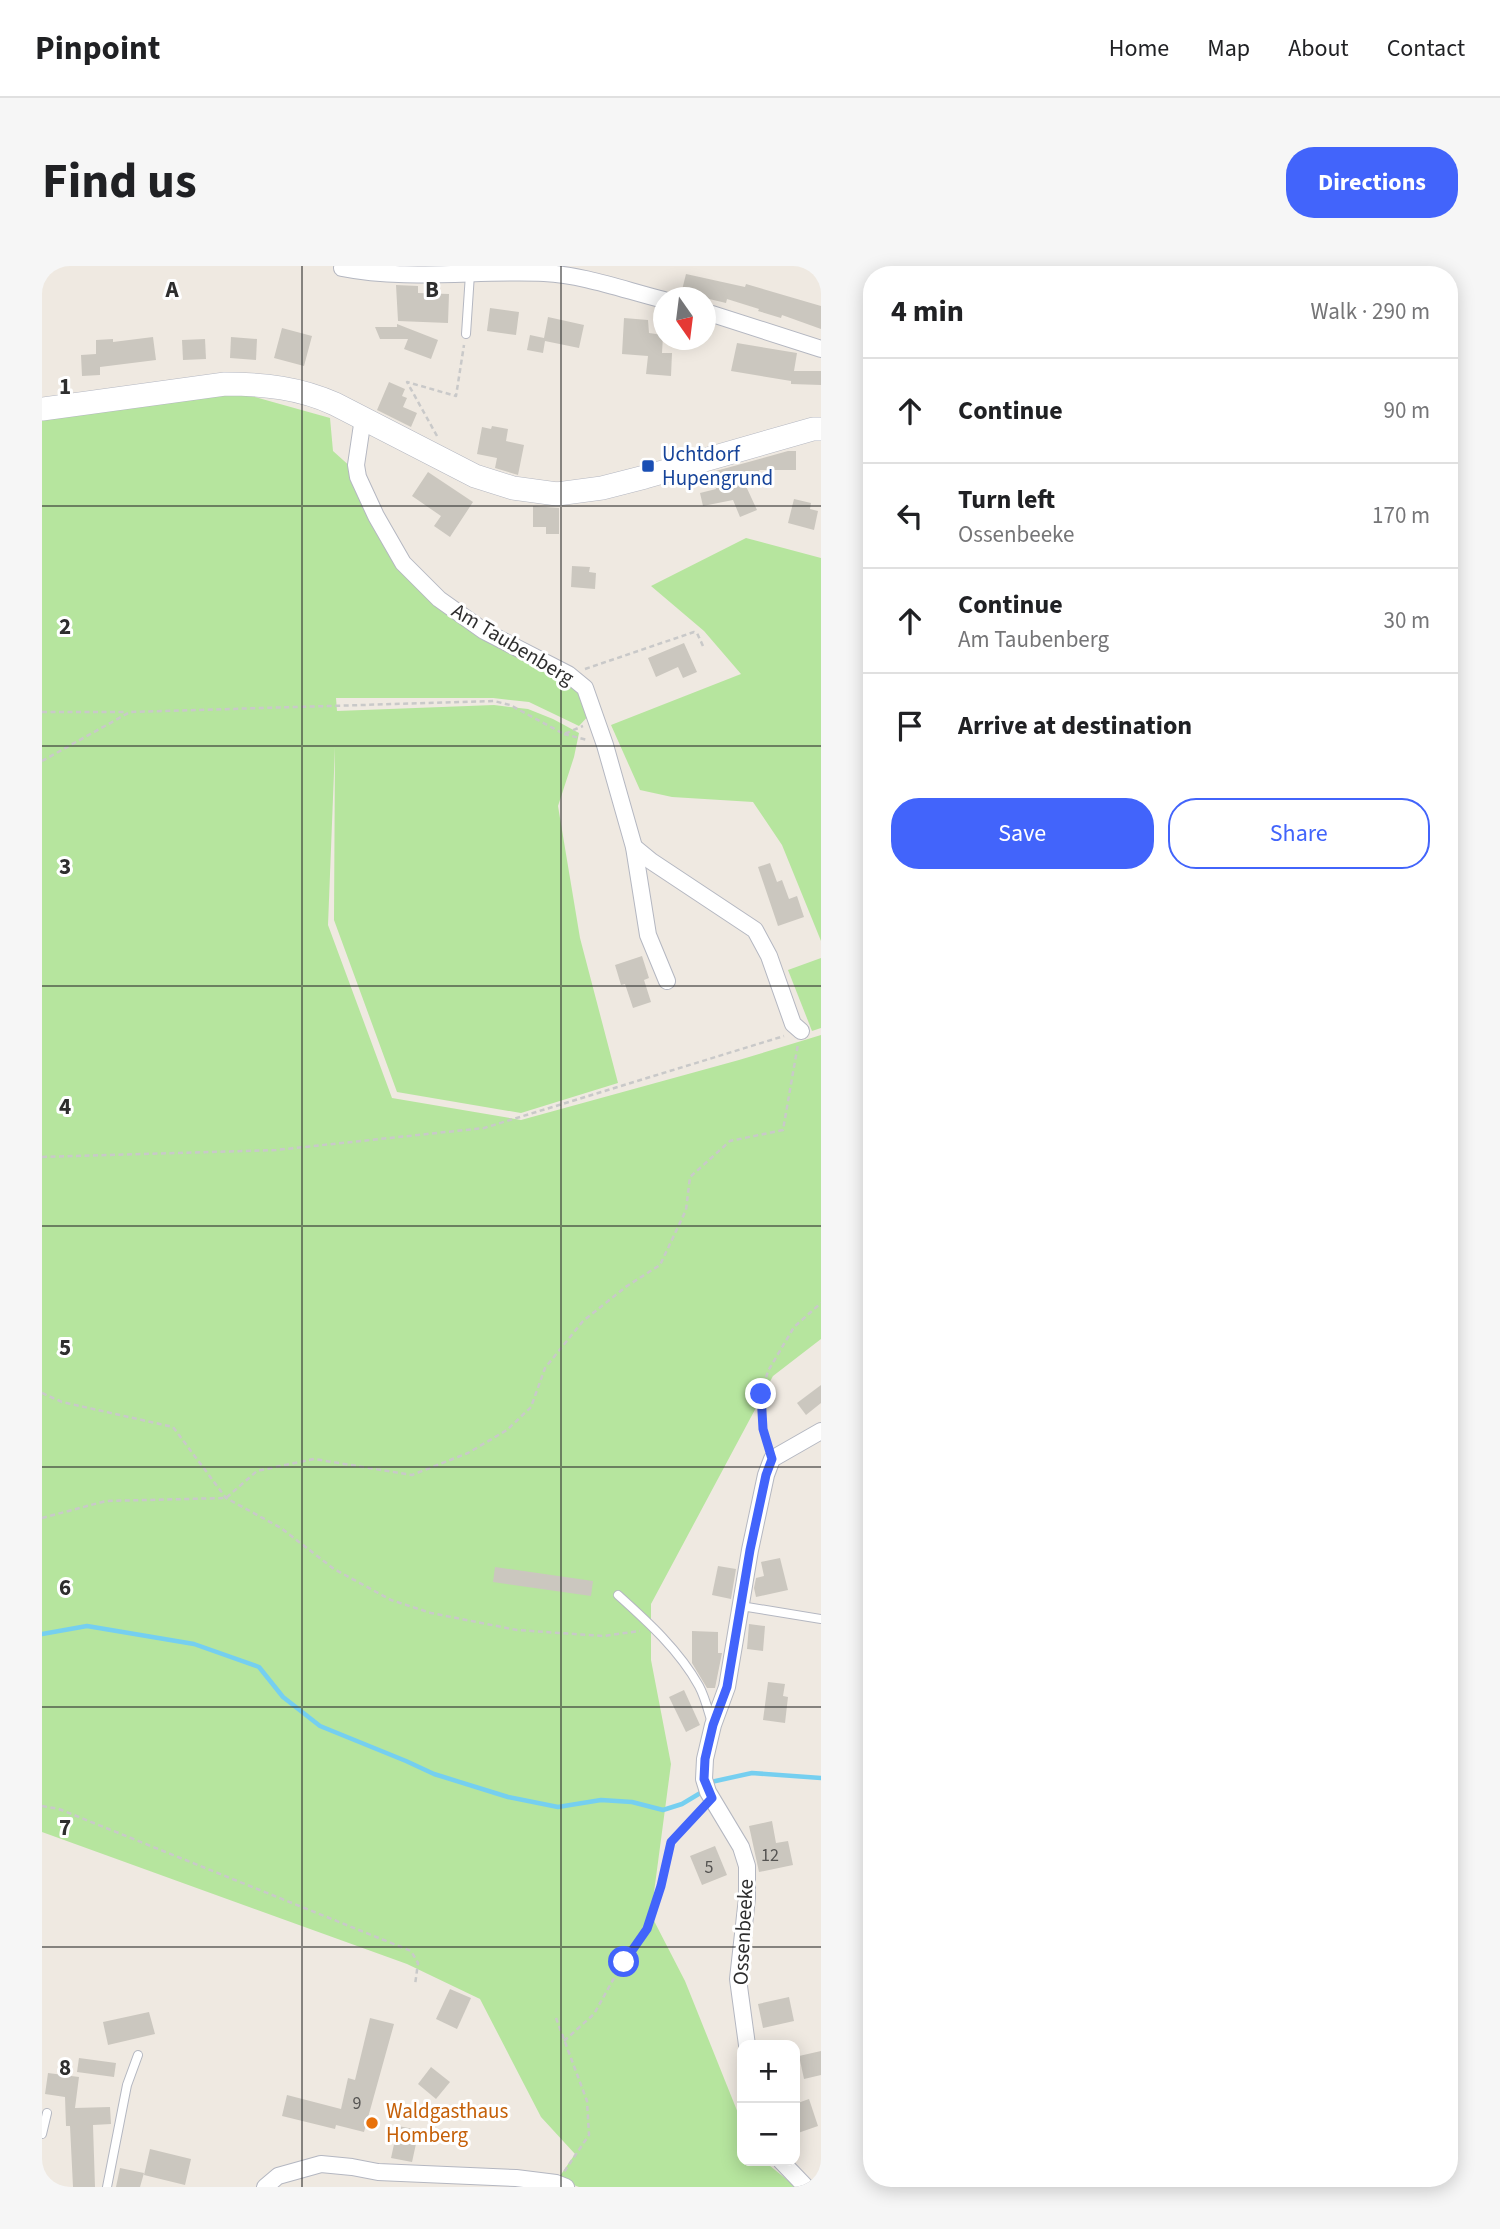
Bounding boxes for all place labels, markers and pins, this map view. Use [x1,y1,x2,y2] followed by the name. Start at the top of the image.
[662,439,773,493] place label: Uchtdorf Hupengrund
[640,458,656,474] marker: Uchtdorf Hupengrund
[386,2096,508,2150] place label: Waldgasthaus Homberg
[364,2115,380,2131] marker: Waldgasthaus Homberg

